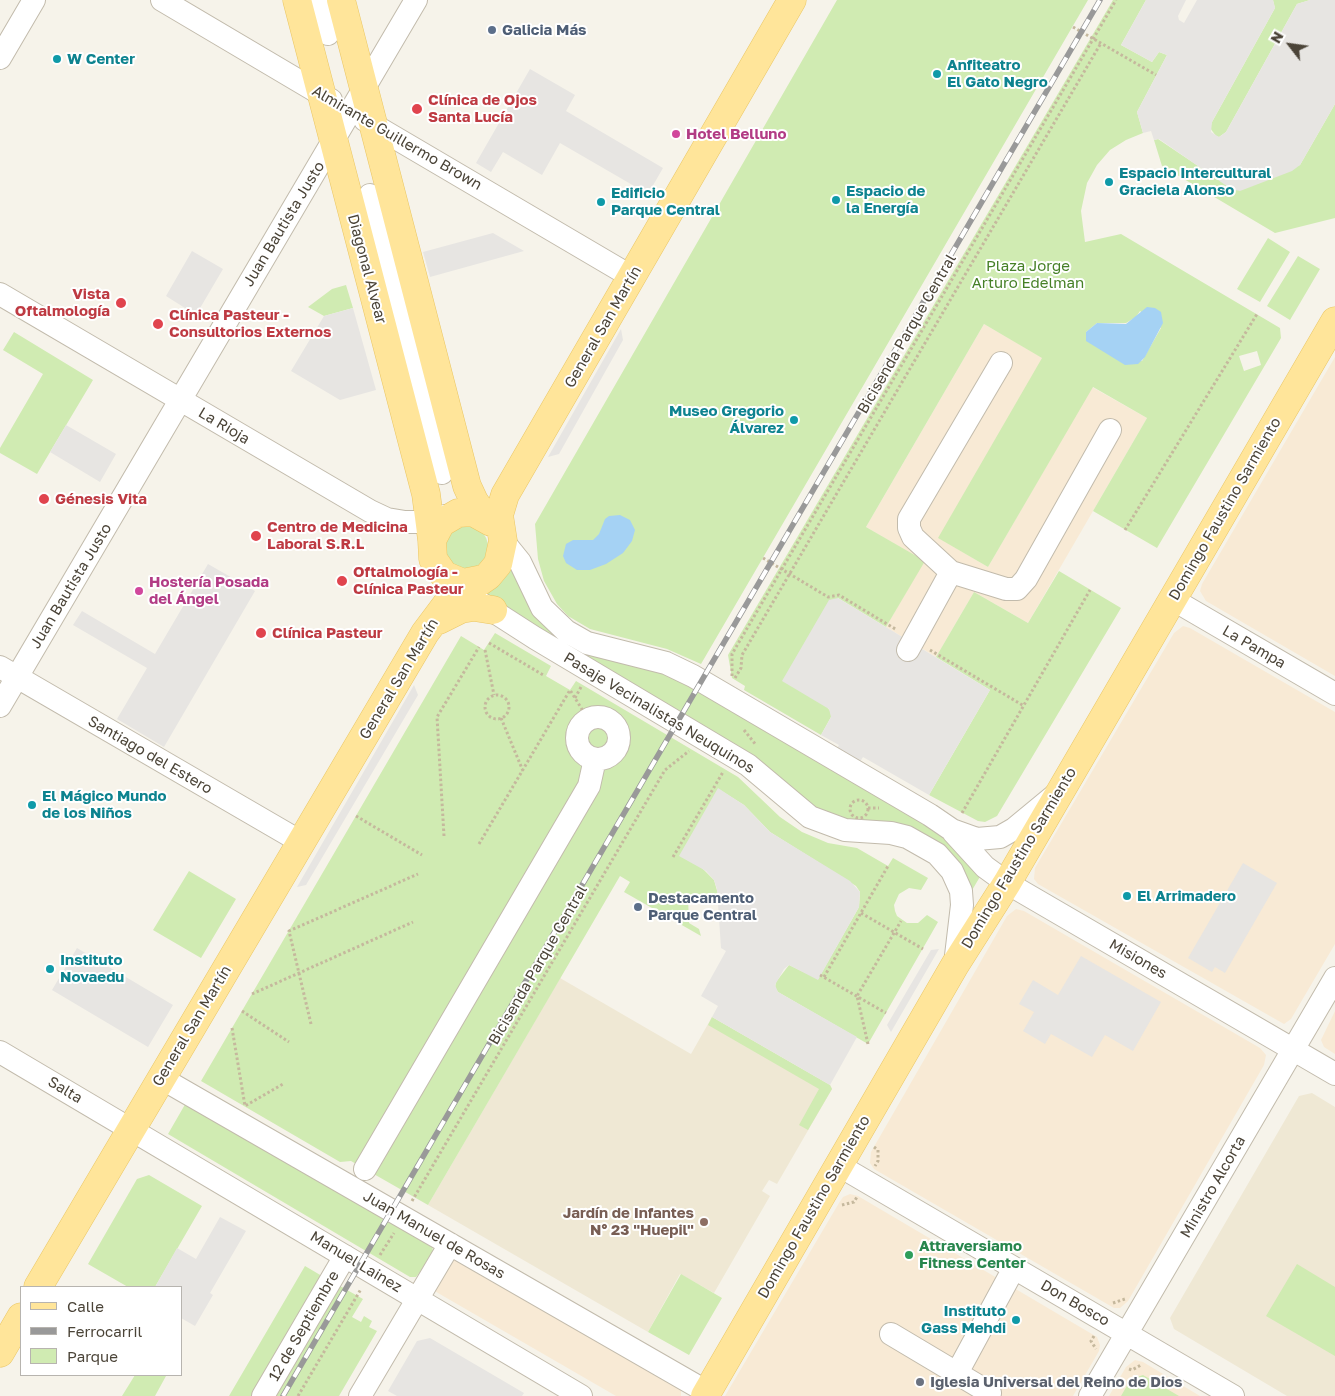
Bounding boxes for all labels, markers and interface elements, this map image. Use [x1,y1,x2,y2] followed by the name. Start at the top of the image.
[1265,20,1315,70] north arrow
[502,21,586,39] place label: Galicia Más
[486,24,498,36] marker: Galicia Más
[1267,28,1287,46] text: N
[67,50,135,68] place label: W Center
[51,53,63,65] marker: W Center
[947,56,1048,91] place label: Anfiteatro El Gato Negro
[931,68,943,80] marker: Anfiteatro El Gato Negro
[309,82,485,194] street label: Almirante Guillermo Brown
[428,91,537,126] place label: Clínica de Ojos Santa Lucía
[410,102,424,116] marker: Clínica de Ojos Santa Lucía
[686,125,786,143] place label: Hotel Belluno
[670,128,682,140] marker: Hotel Belluno
[239,158,329,290] street label: Juan Bautista Justo
[1119,164,1271,199] place label: Espacio Intercultural Graciela Alonso
[1103,176,1115,188] marker: Espacio Intercultural Graciela Alonso
[846,182,925,217] place label: Espacio de la Energía
[611,184,720,219] place label: Edificio Parque Central
[830,194,842,206] marker: Espacio de la Energía
[595,196,607,208] marker: Edificio Parque Central
[344,212,390,326] street label: Diagonal Alvear
[854,251,960,417] street label: Bicisenda Parque Central
[972,257,1084,292] park label: Plaza Jorge Arturo Edelman
[561,263,645,391] street label: General San Martín
[15,285,110,320] place label: Vista Oftalmología
[114,296,128,310] marker: Vista Oftalmología
[169,306,331,341] place label: Clínica Pasteur - Consultorios Externos
[151,317,165,331] marker: Clínica Pasteur - Consultorios Externos
[669,402,784,437] place label: Museo Gregorio Álvarez
[195,404,253,448] street label: La Rioja
[788,414,800,426] marker: Museo Gregorio Álvarez
[1165,414,1285,604] street label: Domingo Faustino Sarmiento
[55,490,147,508] place label: Génesis Vita
[37,492,51,506] marker: Génesis Vita
[267,518,408,553] place label: Centro de Medicina Laboral S.R.L
[26,520,116,652] street label: Juan Bautista Justo
[249,529,263,543] marker: Centro de Medicina Laboral S.R.L
[353,563,464,598] place label: Oftalmología - Clínica Pasteur
[149,573,269,608] place label: Hostería Posada del Ángel
[335,574,349,588] marker: Oftalmología - Clínica Pasteur
[133,585,145,597] marker: Hostería Posada del Ángel
[356,615,442,743] street label: General San Martín
[1219,622,1289,672] street label: La Pampa
[272,624,383,642] place label: Clínica Pasteur
[254,626,268,640] marker: Clínica Pasteur
[560,649,758,777] street label: Pasaje Vecinalistas Neuquinos
[85,712,215,798] street label: Santiago del Estero
[958,764,1080,952] street label: Domingo Faustino Sarmiento
[42,787,166,822] place label: El Mágico Mundo de los Niños
[26,799,38,811] marker: El Mágico Mundo de los Niños
[485,882,591,1048] street label: Bicisenda Parque Central
[1137,887,1236,905] place label: El Arrimadero
[648,889,757,924] place label: Destacamento Parque Central
[1121,890,1133,902] marker: El Arrimadero
[632,901,644,913] marker: Destacamento Parque Central
[1106,935,1170,983] street label: Misiones
[60,951,124,986] place label: Instituto Novaedu
[149,962,235,1090] street label: General San Martín
[44,963,56,975] marker: Instituto Novaedu
[44,1073,86,1107] street label: Salta
[754,1112,874,1302] street label: Domingo Faustino Sarmiento
[1177,1133,1249,1241] street label: Ministro Alcorta
[360,1187,508,1283] street label: Juan Manuel de Rosas
[563,1204,694,1239] place label: Jardín de Infantes N° 23 "Huepil"
[698,1216,710,1228] marker: Jardín de Infantes N° 23 "Huepil"
[307,1228,405,1296] street label: Manuel Lainez
[919,1237,1026,1272] place label: Attraversiamo Fitness Center
[903,1249,915,1261] marker: Attraversiamo Fitness Center
[265,1268,343,1384] street label: 12 de Septiembre
[1037,1276,1113,1330] street label: Don Bosco
[20,1286,182,1376] legend
[67,1297,104,1315] text: Calle
[921,1302,1006,1337] place label: Instituto Gass Mehdi
[1010,1314,1022,1326] marker: Instituto Gass Mehdi
[67,1322,142,1340] text: Ferrocarril
[67,1347,118,1365] text: Parque
[930,1373,1182,1391] place label: Iglesia Universal del Reino de Dios
[914,1376,926,1388] marker: Iglesia Universal del Reino de Dios

